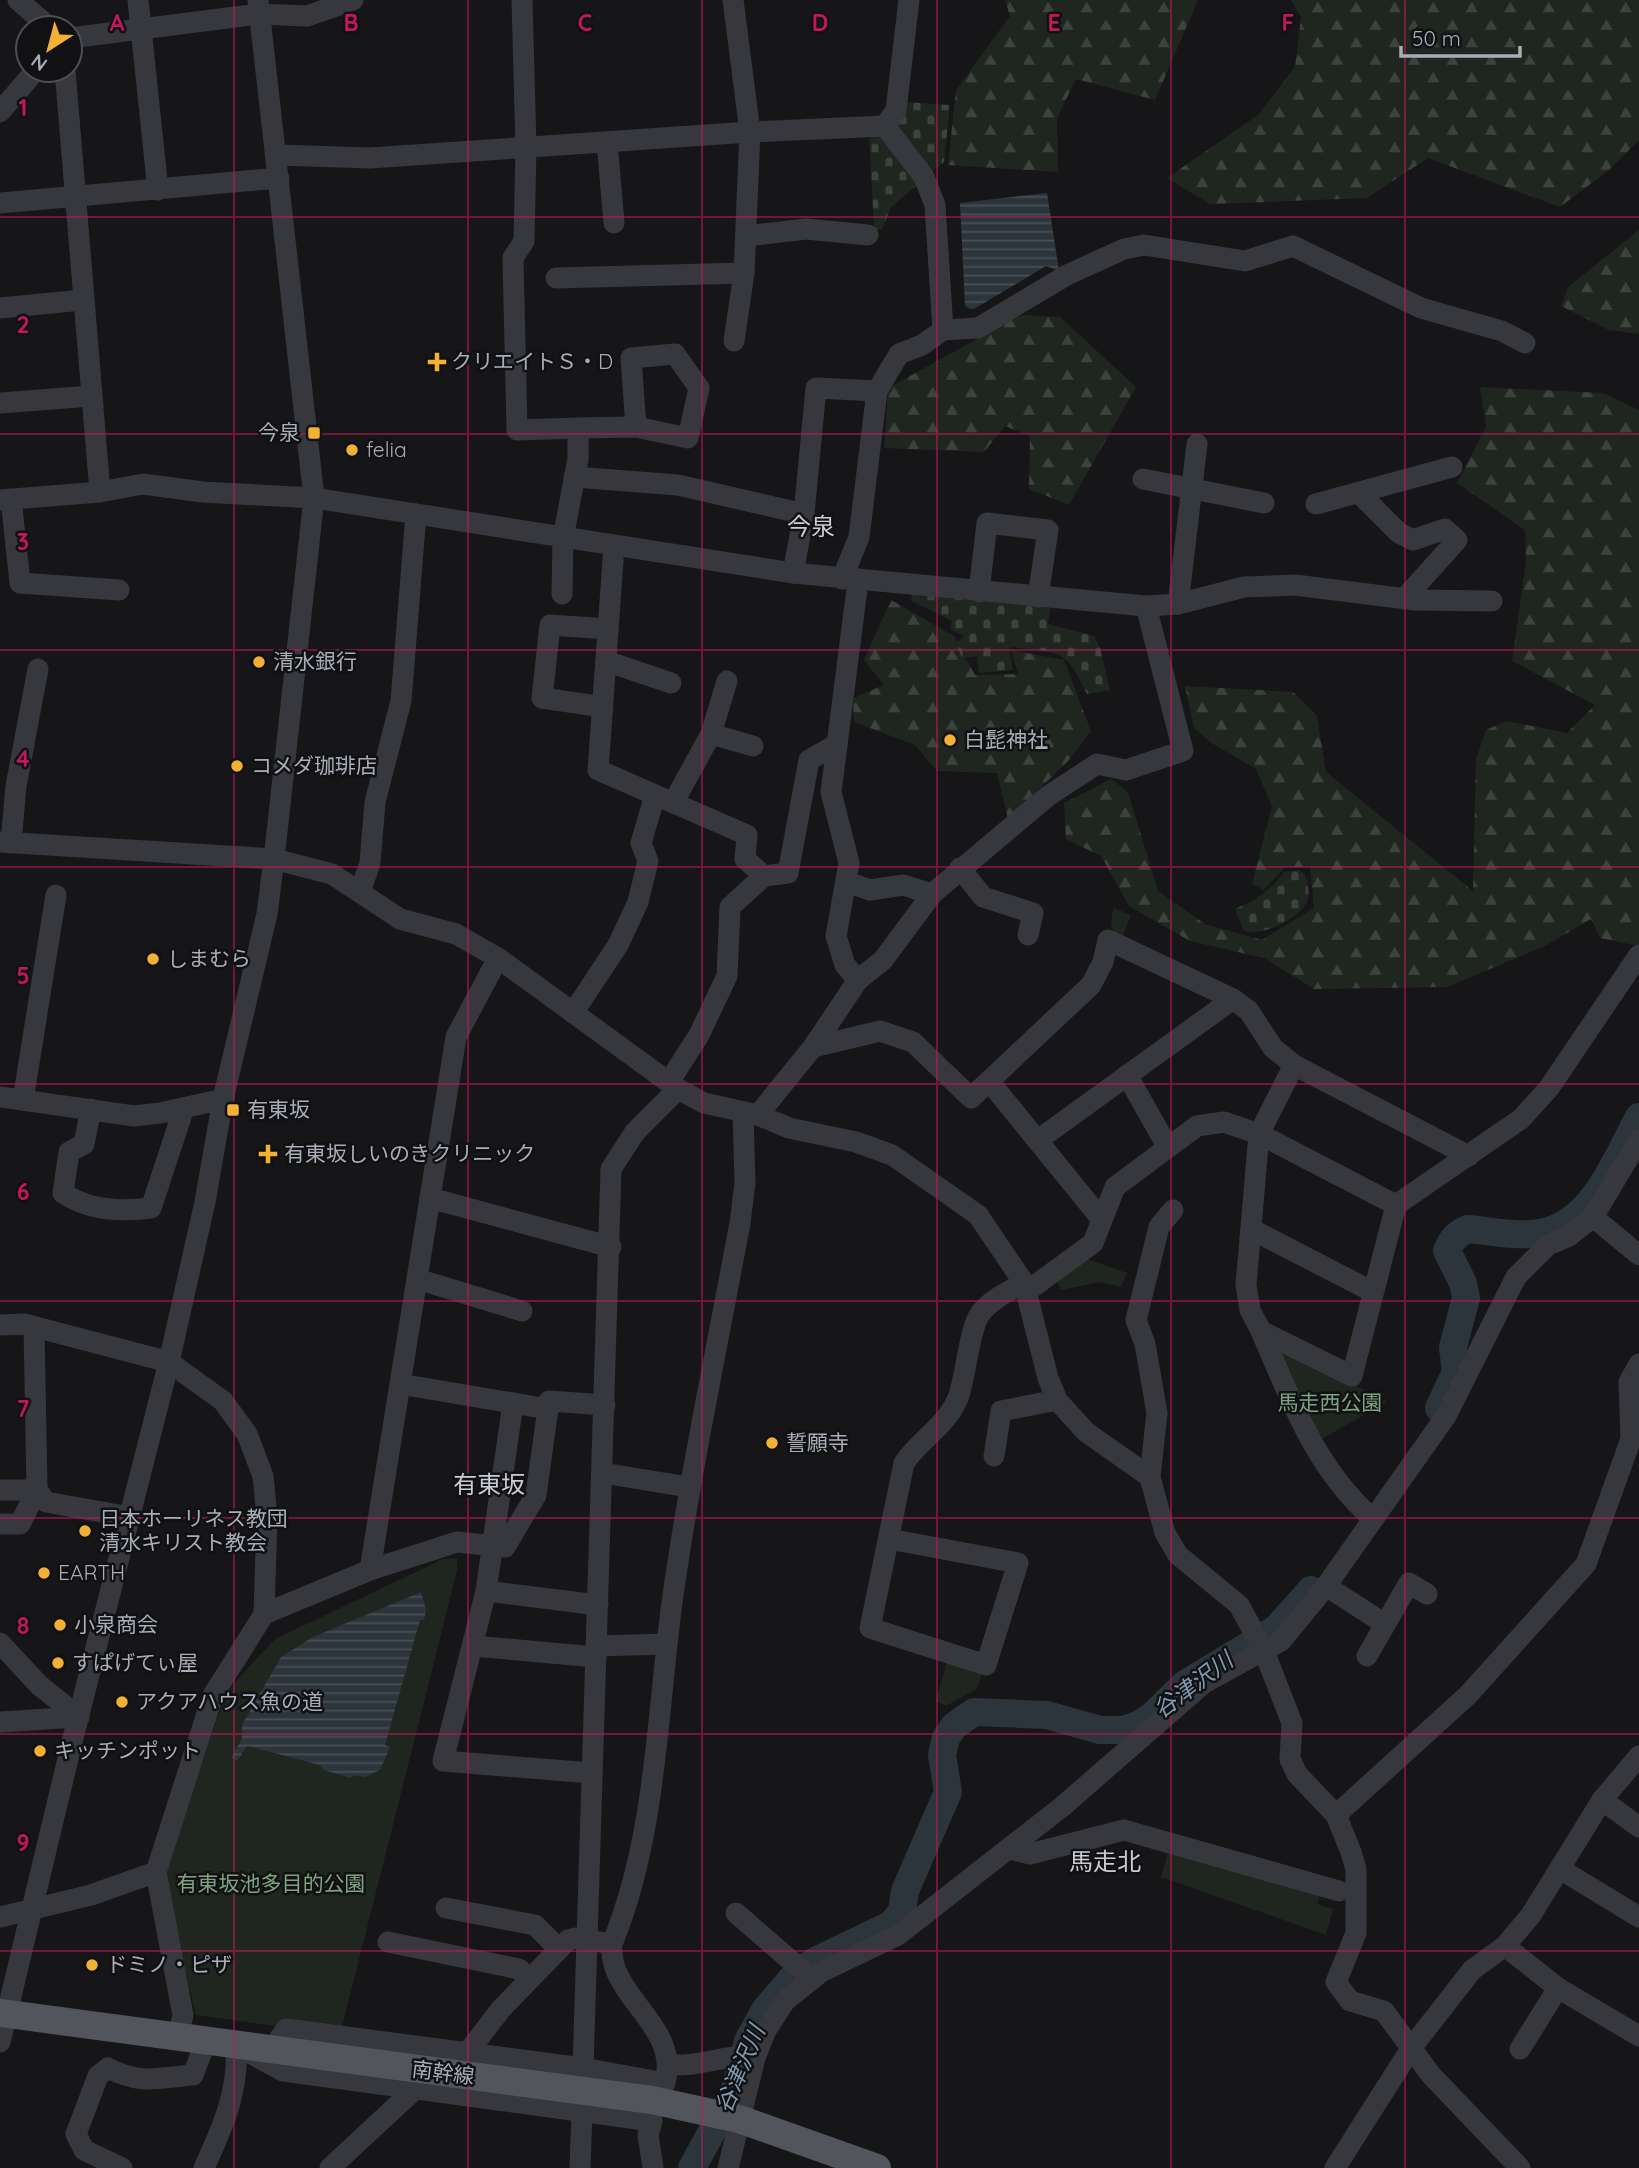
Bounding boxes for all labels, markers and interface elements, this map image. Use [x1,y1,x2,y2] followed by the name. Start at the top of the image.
[110,8,125,37] text: A
[343,8,359,37] text: B
[578,8,592,37] text: C
[812,8,828,37] text: D
[1047,8,1061,37] text: E
[1282,8,1294,37] text: F
[14,14,84,84] north arrow
[1401,14,1520,58] scale bar
[1412,25,1461,51] text: 50 m
[26,49,52,77] text: N
[19,93,27,122] text: 1
[16,310,30,339] text: 2
[451,348,613,374] place label: クリエイトＳ・D
[429,354,445,370] marker: クリエイトＳ・D
[258,419,300,445] place label: 今泉
[306,425,322,441] marker: 今泉
[366,436,407,462] place label: felia
[344,442,360,458] marker: felia
[787,511,835,541] district label: 今泉
[17,527,29,556] text: 3
[273,648,357,674] place label: 清水銀行
[251,654,267,670] marker: 清水銀行
[964,726,1048,752] place label: 白髭神社
[942,732,958,748] marker: 白髭神社
[16,744,30,773] text: 4
[251,752,377,778] place label: コメダ珈琲店
[229,758,245,774] marker: コメダ珈琲店
[167,945,251,971] place label: しまむら
[145,951,161,967] marker: しまむら
[16,961,30,990] text: 5
[247,1096,310,1122] place label: 有東坂
[225,1102,241,1118] marker: 有東坂
[284,1140,535,1166] place label: 有東坂しいのきクリニック
[258,1144,278,1164] marker: 有東坂しいのきクリニック
[17,1177,29,1206] text: 6
[1278,1389,1383,1415] park label: 馬走西公園
[17,1394,30,1423] text: 7
[786,1429,849,1455] place label: 誓願寺
[764,1435,780,1451] marker: 誓願寺
[453,1469,525,1499] district label: 有東坂
[99,1505,288,1555] place label: 日本ホーリネス教団 清水キリスト教会
[77,1523,93,1539] marker: 日本ホーリネス教団 清水キリスト教会
[58,1559,125,1585] place label: EARTH
[36,1565,52,1581] marker: EARTH
[17,1611,29,1640] text: 8
[74,1611,158,1637] place label: 小泉商会
[52,1617,68,1633] marker: 小泉商会
[1147,1644,1241,1724] water label: 谷津沢川
[72,1649,198,1675] place label: すぱげてぃ屋
[50,1655,66,1671] marker: すぱげてぃ屋
[136,1688,323,1714] place label: アクアハウス魚の道
[114,1694,130,1710] marker: アクアハウス魚の道
[54,1737,201,1763] place label: キッチンポット
[32,1743,48,1759] marker: キッチンポット
[16,1828,30,1857] text: 9
[1069,1846,1141,1876] district label: 馬走北
[177,1870,366,1896] park label: 有東坂池多目的公園
[106,1951,232,1977] place label: ドミノ・ピザ
[84,1957,100,1973] marker: ドミノ・ピザ
[708,2018,772,2117] water label: 谷津沢川
[410,2055,476,2089] street label: 南幹線

